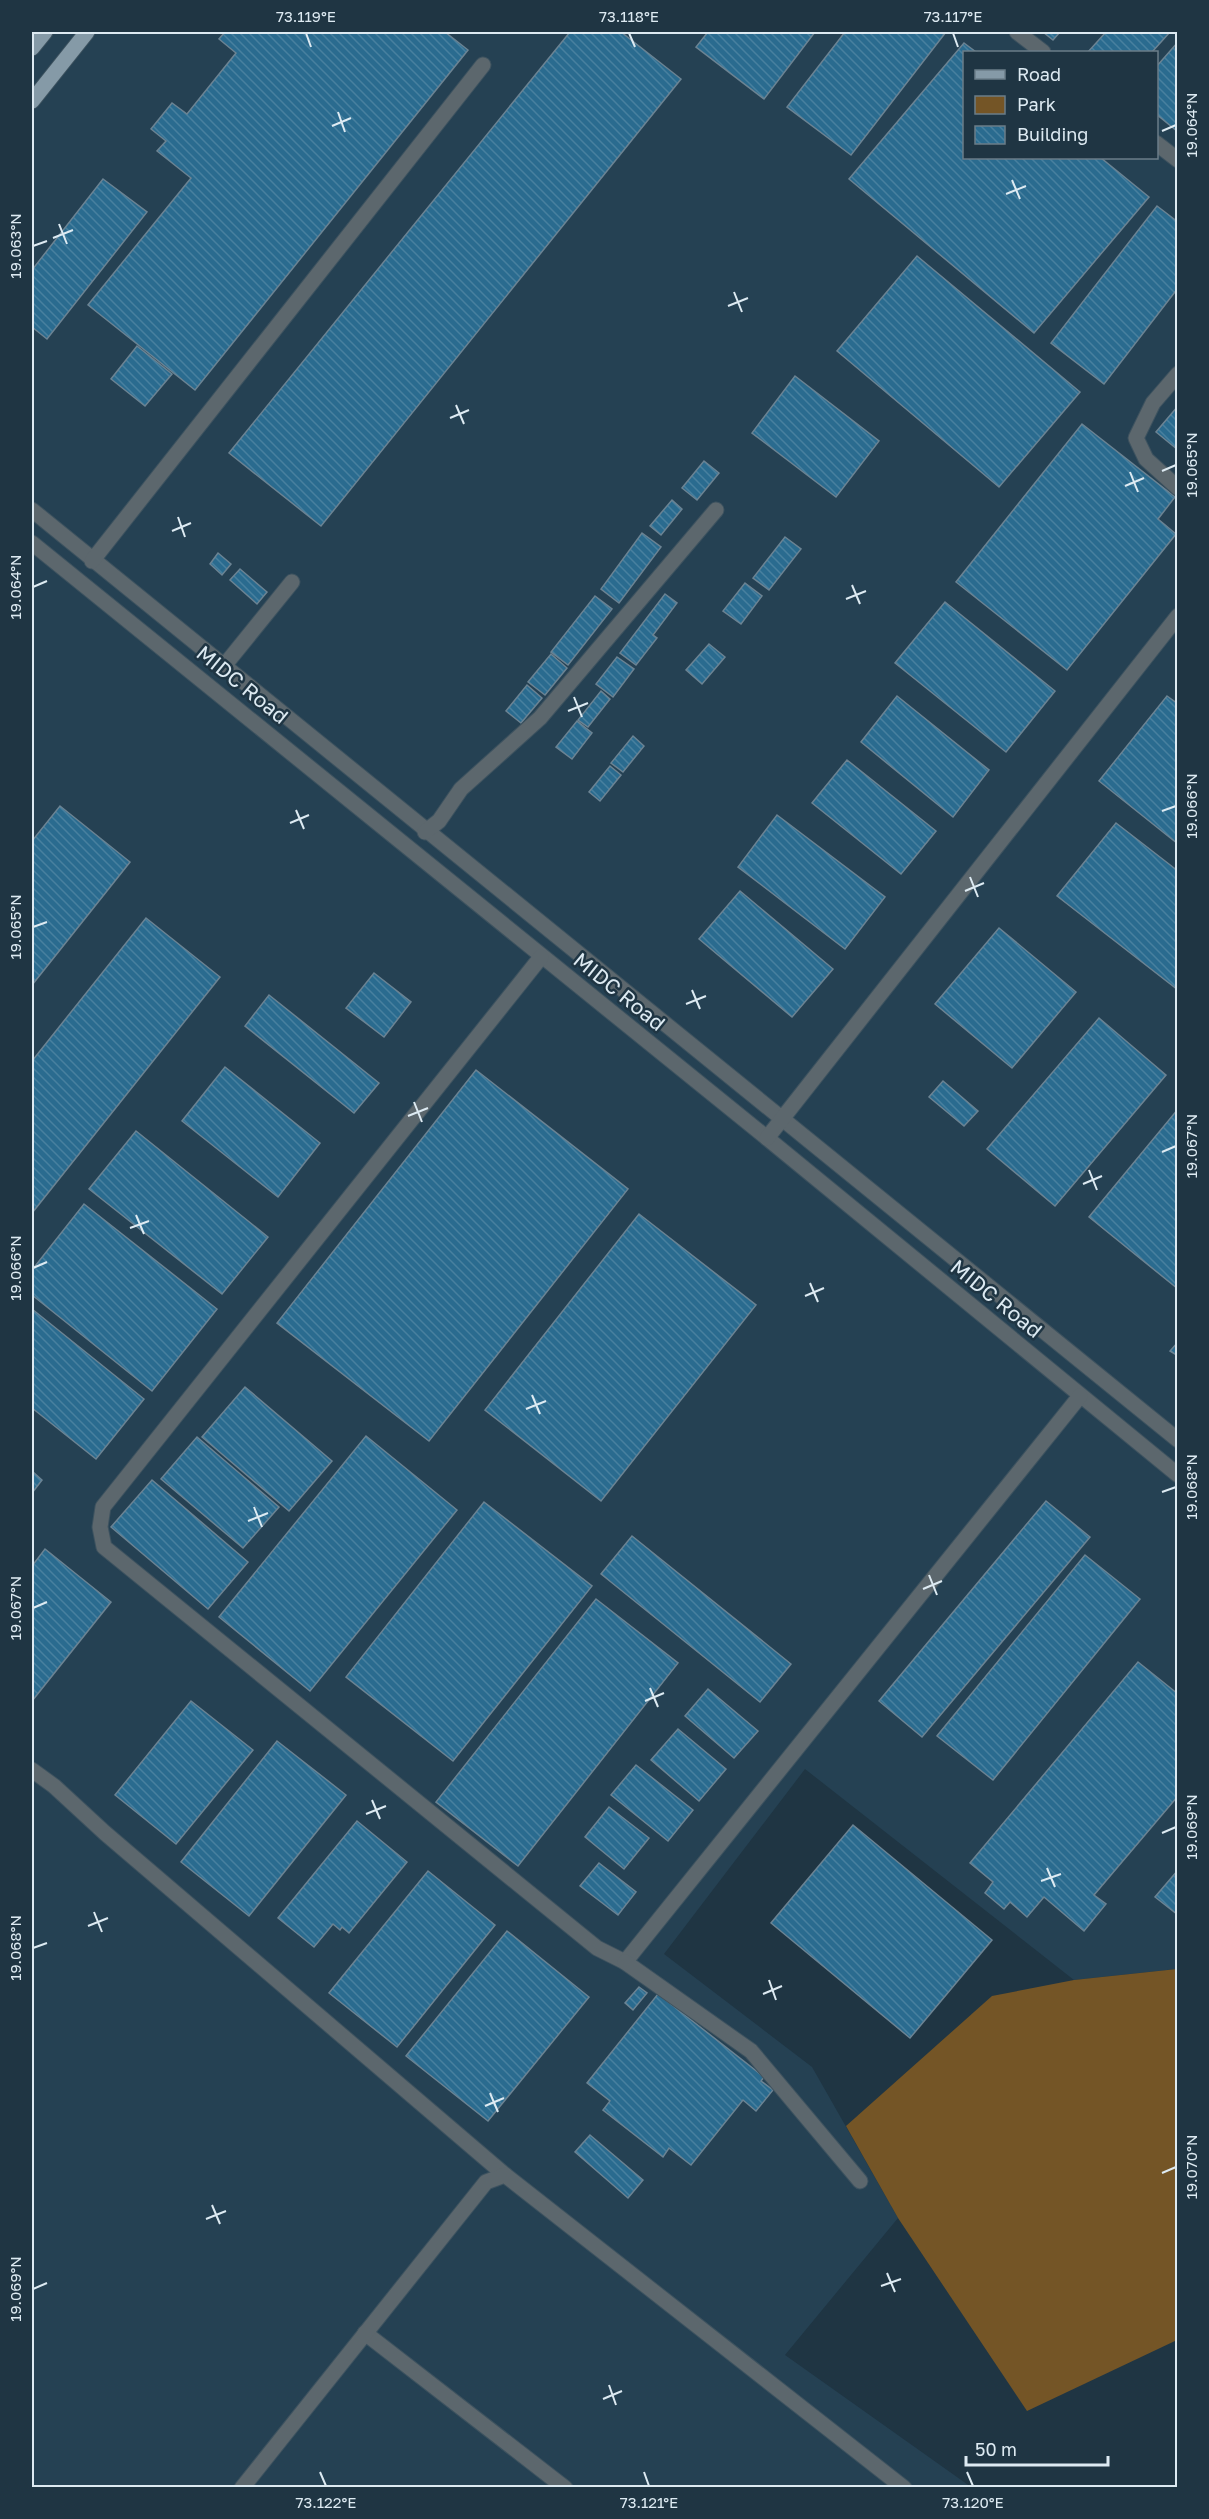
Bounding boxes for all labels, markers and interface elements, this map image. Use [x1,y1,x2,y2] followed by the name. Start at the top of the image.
[276,7,336,25] text: 73.119°E
[599,7,659,25] text: 73.118°E
[924,7,982,25] text: 73.117°E
[963,51,1158,159] legend
[1017,63,1061,85] text: Road
[1017,93,1056,115] text: Park
[1182,93,1200,157] text: 19.064°N
[1017,123,1088,145] text: Building
[6,213,24,279] text: 19.063°N
[1182,432,1200,498] text: 19.065°N
[6,555,24,619] text: 19.064°N
[192,639,294,729] street label: MIDC Road
[1182,773,1200,839] text: 19.066°N
[6,894,24,960] text: 19.065°N
[569,946,671,1036] street label: MIDC Road
[1182,1114,1200,1178] text: 19.067°N
[6,1235,24,1301] text: 19.066°N
[946,1253,1048,1343] street label: MIDC Road
[1182,1454,1200,1520] text: 19.068°N
[6,1576,24,1640] text: 19.067°N
[1182,1794,1200,1860] text: 19.069°N
[6,1915,24,1981] text: 19.068°N
[1182,2135,1200,2199] text: 19.070°N
[6,2256,24,2322] text: 19.069°N
[966,2429,1108,2467] scale bar
[975,2438,1017,2460] text: 50 m
[296,2493,356,2511] text: 73.122°E
[620,2493,678,2511] text: 73.121°E
[942,2493,1004,2511] text: 73.120°E

